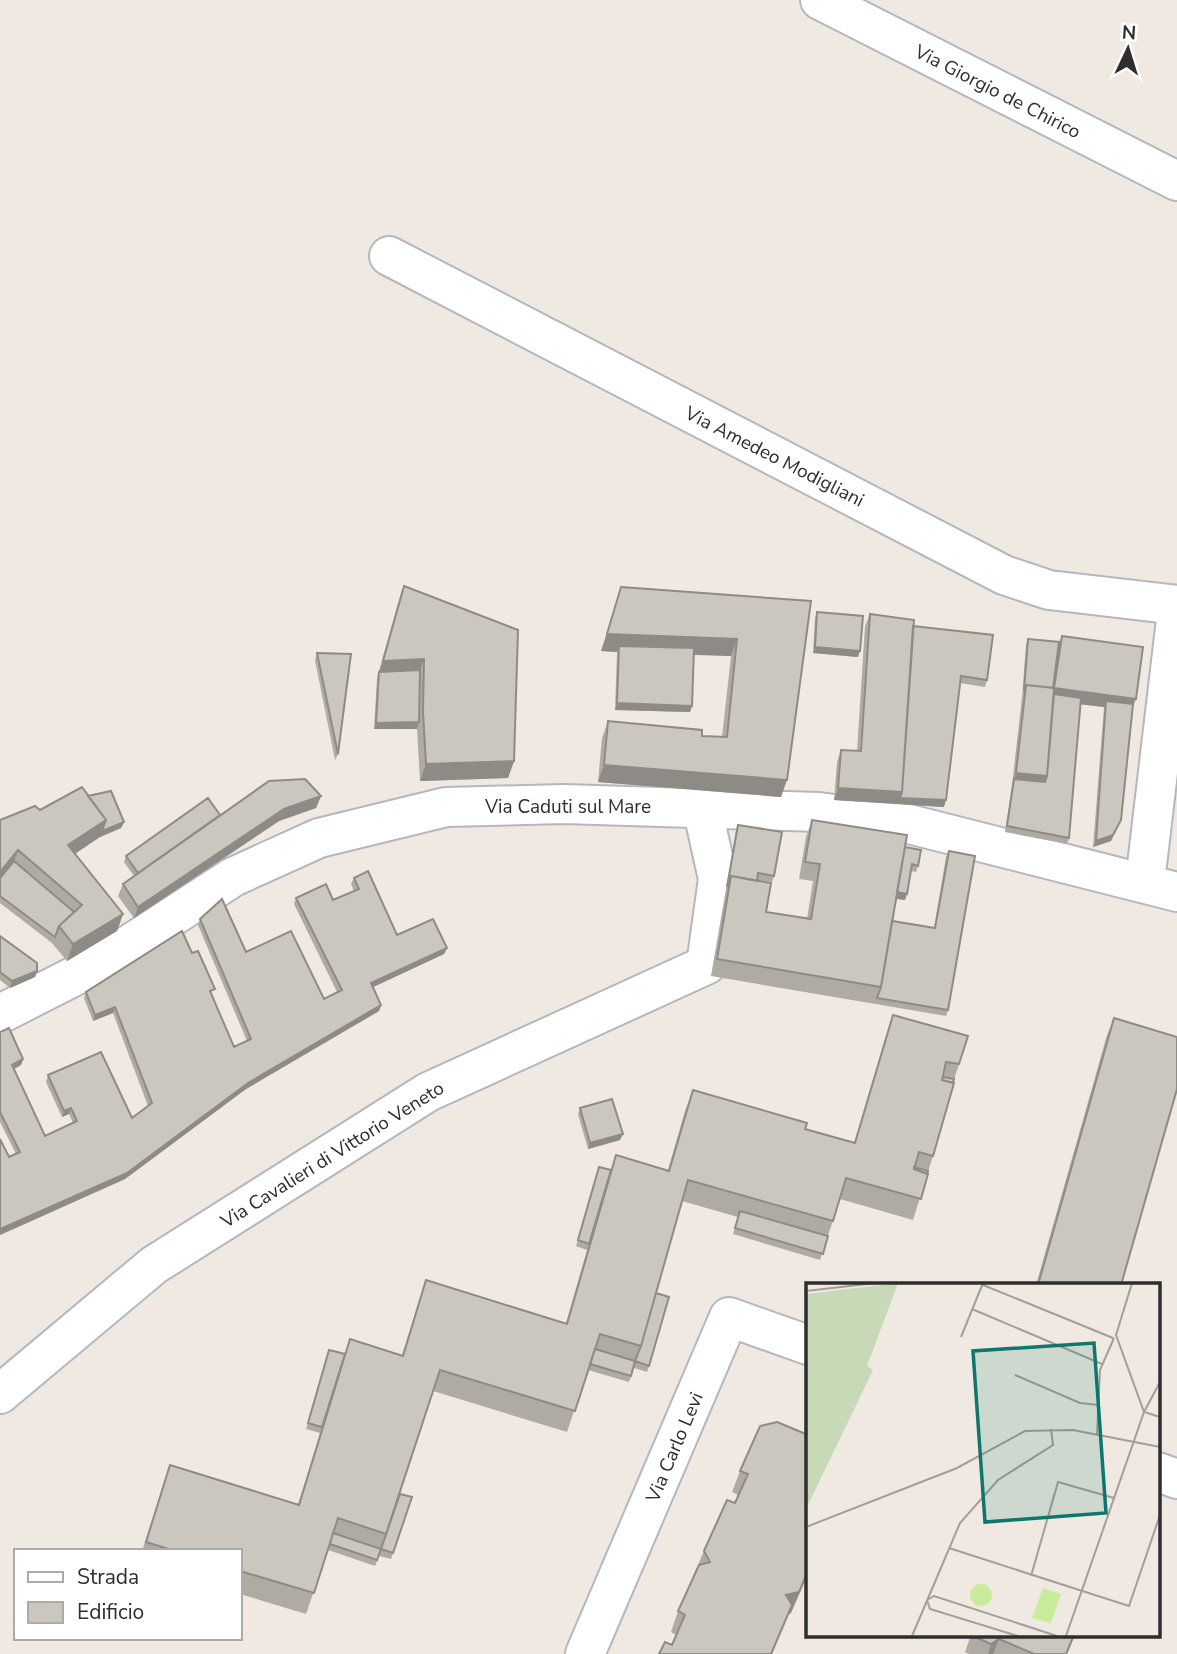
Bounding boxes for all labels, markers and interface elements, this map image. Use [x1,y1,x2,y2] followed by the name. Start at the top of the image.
[1093,14,1163,84] north arrow
[1121,20,1137,47] text: N
[909,38,1085,145] street label: Via Giorgio de Chirico
[680,400,869,513] street label: Via Amedeo Modigliani
[484,794,651,820] street label: Via Caduti sul Mare
[215,1075,449,1235] street label: Via Cavalieri di Vittorio Veneto
[806,1283,1160,1636] inset map
[640,1388,710,1507] street label: Via Carlo Levi
[14,1549,242,1640] legend
[77,1563,139,1591] text: Strada
[77,1598,144,1626] text: Edificio

